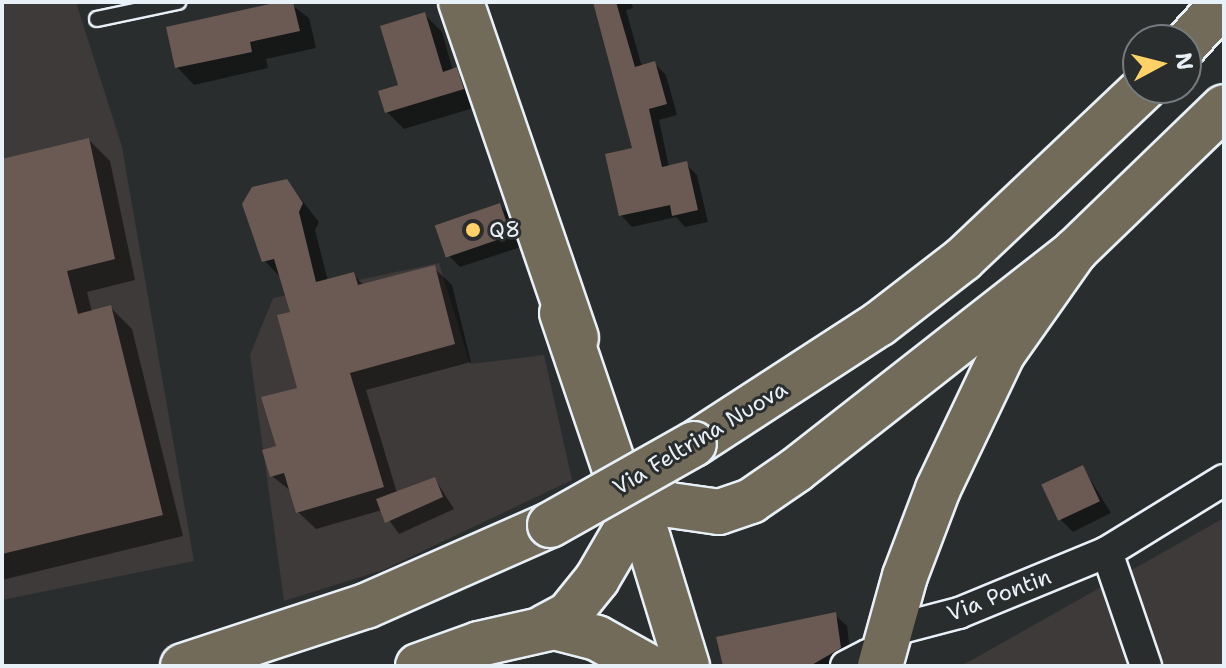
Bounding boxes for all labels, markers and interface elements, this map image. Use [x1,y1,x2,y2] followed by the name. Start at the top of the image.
[1122,24,1202,104] north arrow
[1169,51,1200,72] text: N
[489,217,520,243] place label: Q8
[464,221,482,239] marker: Q8
[608,376,792,500] street label: Via Feltrina Nuova
[943,563,1055,627] street label: Via Pontin

